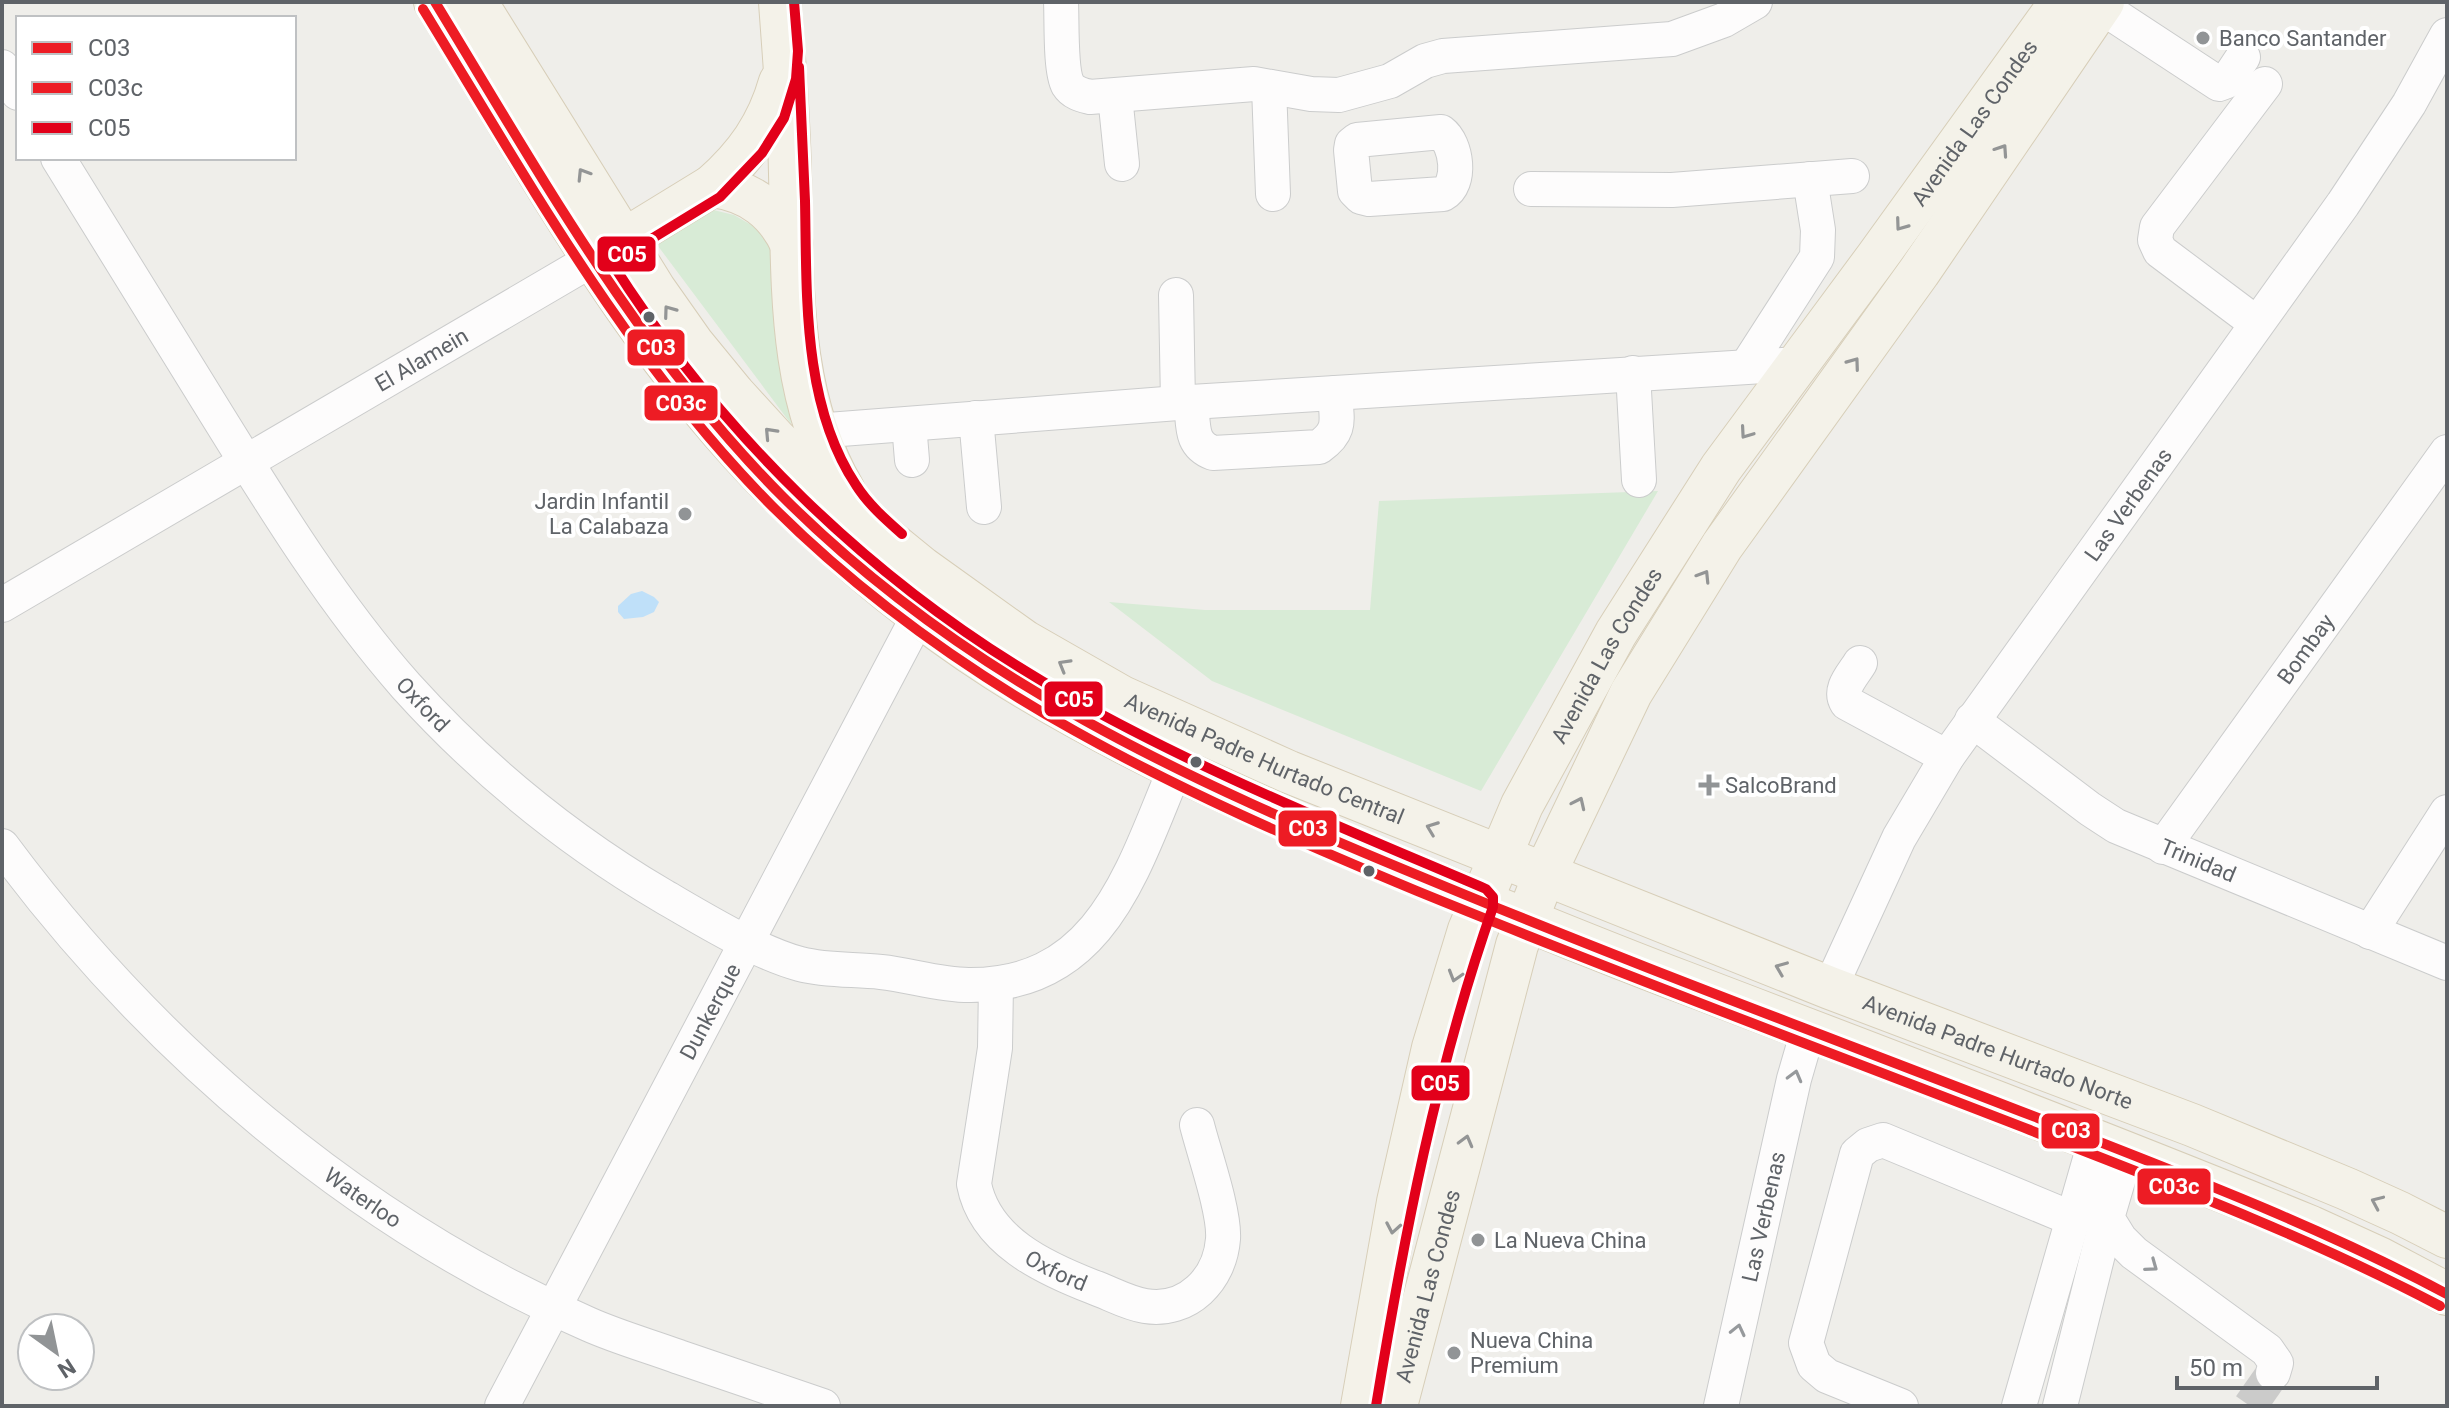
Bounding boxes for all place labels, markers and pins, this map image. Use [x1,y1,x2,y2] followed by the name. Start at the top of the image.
[2219,26,2387,51] place label: Banco Santander
[2194,29,2212,47] marker: Banco Santander
[641,309,657,325] unlabelled marker
[534,489,669,539] place label: Jardin Infantil La Calabaza
[676,505,694,523] marker: Jardin Infantil La Calabaza
[1188,754,1204,770] unlabelled marker
[1725,773,1837,798] place label: SalcoBrand
[1700,776,1718,794] marker: SalcoBrand
[1361,863,1377,879] unlabelled marker
[1494,1228,1646,1253] place label: La Nueva China
[1469,1231,1487,1249] marker: La Nueva China
[1470,1328,1593,1378] place label: Nueva China Premium
[1445,1344,1463,1362] marker: Nueva China Premium

